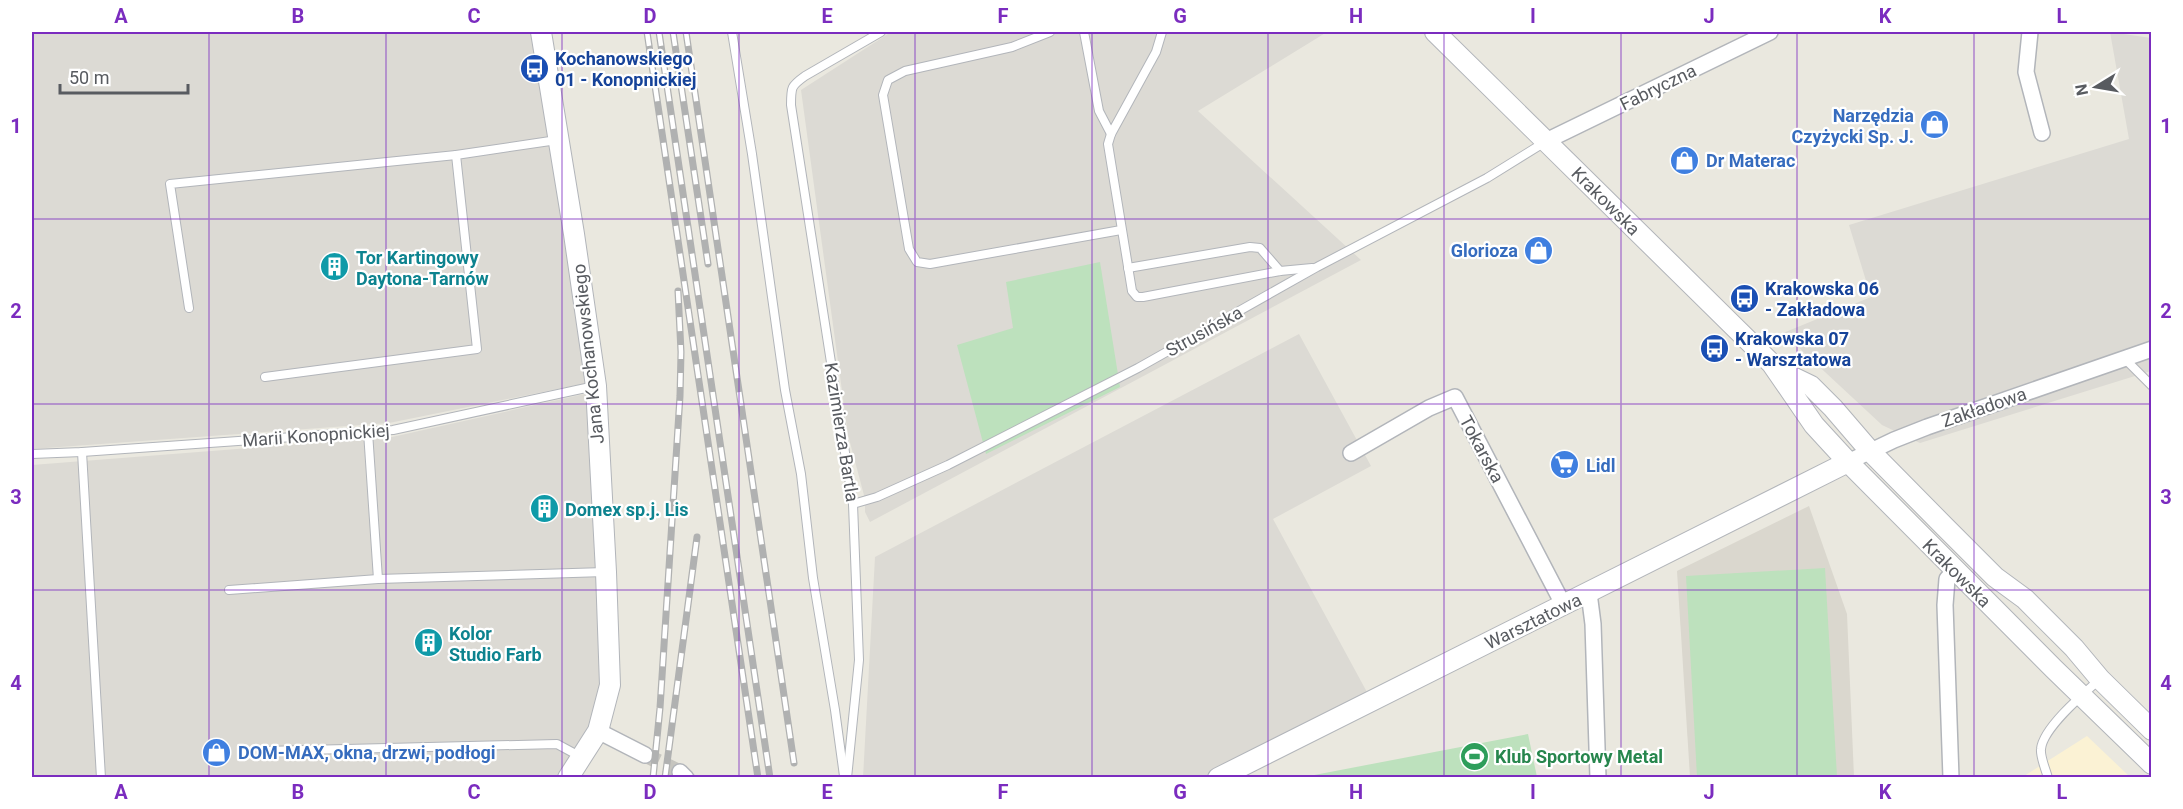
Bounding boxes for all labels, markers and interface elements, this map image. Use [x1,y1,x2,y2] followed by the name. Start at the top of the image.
[114,4,128,28] text: A
[292,4,304,28] text: B
[467,4,481,28] text: C
[644,4,657,28] text: D
[821,4,833,28] text: E
[998,4,1009,28] text: F
[1173,4,1187,28] text: G
[1349,4,1363,28] text: H
[1530,4,1536,28] text: I
[1703,4,1715,28] text: J
[1879,4,1892,28] text: K
[2057,4,2068,28] text: L
[555,48,696,90] place label: Kochanowskiego 01 - Konopnickiej
[518,52,550,84] bus stop icon: Kochanowskiego 01 - Konopnickiej
[60,57,188,95] scale bar
[2066,57,2126,117] north arrow
[1616,60,1700,114] street label: Fabryczna
[69,67,109,88] text: 50 m
[2071,82,2092,97] text: N
[1791,105,1914,147] place label: Narzędzia Czyżycki Sp. J.
[1919,109,1951,141] shop icon: Narzędzia Czyżycki Sp. J.
[10,114,22,138] text: 1
[2160,114,2172,138] text: 1
[1669,144,1701,176] shop icon: Dr Materac
[1706,150,1795,171] place label: Dr Materac
[1567,162,1645,240] street label: Krakowska
[1523,234,1555,266] shop icon: Glorioza
[1451,240,1518,261] place label: Glorioza
[356,247,489,289] place label: Tor Kartingowy Daytona-Tarnów
[319,251,351,283] building icon: Tor Kartingowy Daytona-Tarnów
[568,263,608,445] street label: Jana Kochanowskiego
[1765,278,1879,320] place label: Krakowska 06 - Zakładowa
[1728,282,1760,314] bus stop icon: Krakowska 06 - Zakładowa
[10,299,22,323] text: 2
[2160,299,2172,323] text: 2
[1162,301,1246,361] street label: Strusińska
[1735,328,1852,370] place label: Krakowska 07 - Warsztatowa
[1698,332,1730,364] bus stop icon: Krakowska 07 - Warsztatowa
[821,361,863,503] street label: Kazimierza Bartla
[1939,383,2029,431] street label: Zakładowa
[1456,412,1508,486] street label: Tokarska
[242,419,390,451] street label: Marii Konopnickiej
[1549,449,1581,481] supermarket icon: Lidl
[1586,455,1615,476] place label: Lidl
[10,485,22,509] text: 3
[2160,485,2172,509] text: 3
[528,493,560,525] building icon: Domex sp.j. Lis
[565,499,689,520] place label: Domex sp.j. Lis
[1918,534,1996,612] street label: Krakowska
[1481,589,1585,653] street label: Warsztatowa
[449,623,542,665] place label: Kolor Studio Farb
[412,627,444,659] building icon: Kolor Studio Farb
[10,671,22,695] text: 4
[2160,671,2172,695] text: 4
[201,736,233,768] shop icon: DOM-MAX, okna, drzwi, podłogi
[1458,740,1490,772] sports icon: Klub Sportowy Metal
[238,742,496,763] place label: DOM-MAX, okna, drzwi, podłogi
[1495,746,1663,767] place label: Klub Sportowy Metal
[114,780,128,804] text: A
[292,780,304,804] text: B
[467,780,481,804] text: C
[644,780,657,804] text: D
[821,780,833,804] text: E
[998,780,1009,804] text: F
[1173,780,1187,804] text: G
[1349,780,1363,804] text: H
[1530,780,1536,804] text: I
[1703,780,1715,804] text: J
[1879,780,1892,804] text: K
[2057,780,2068,804] text: L

